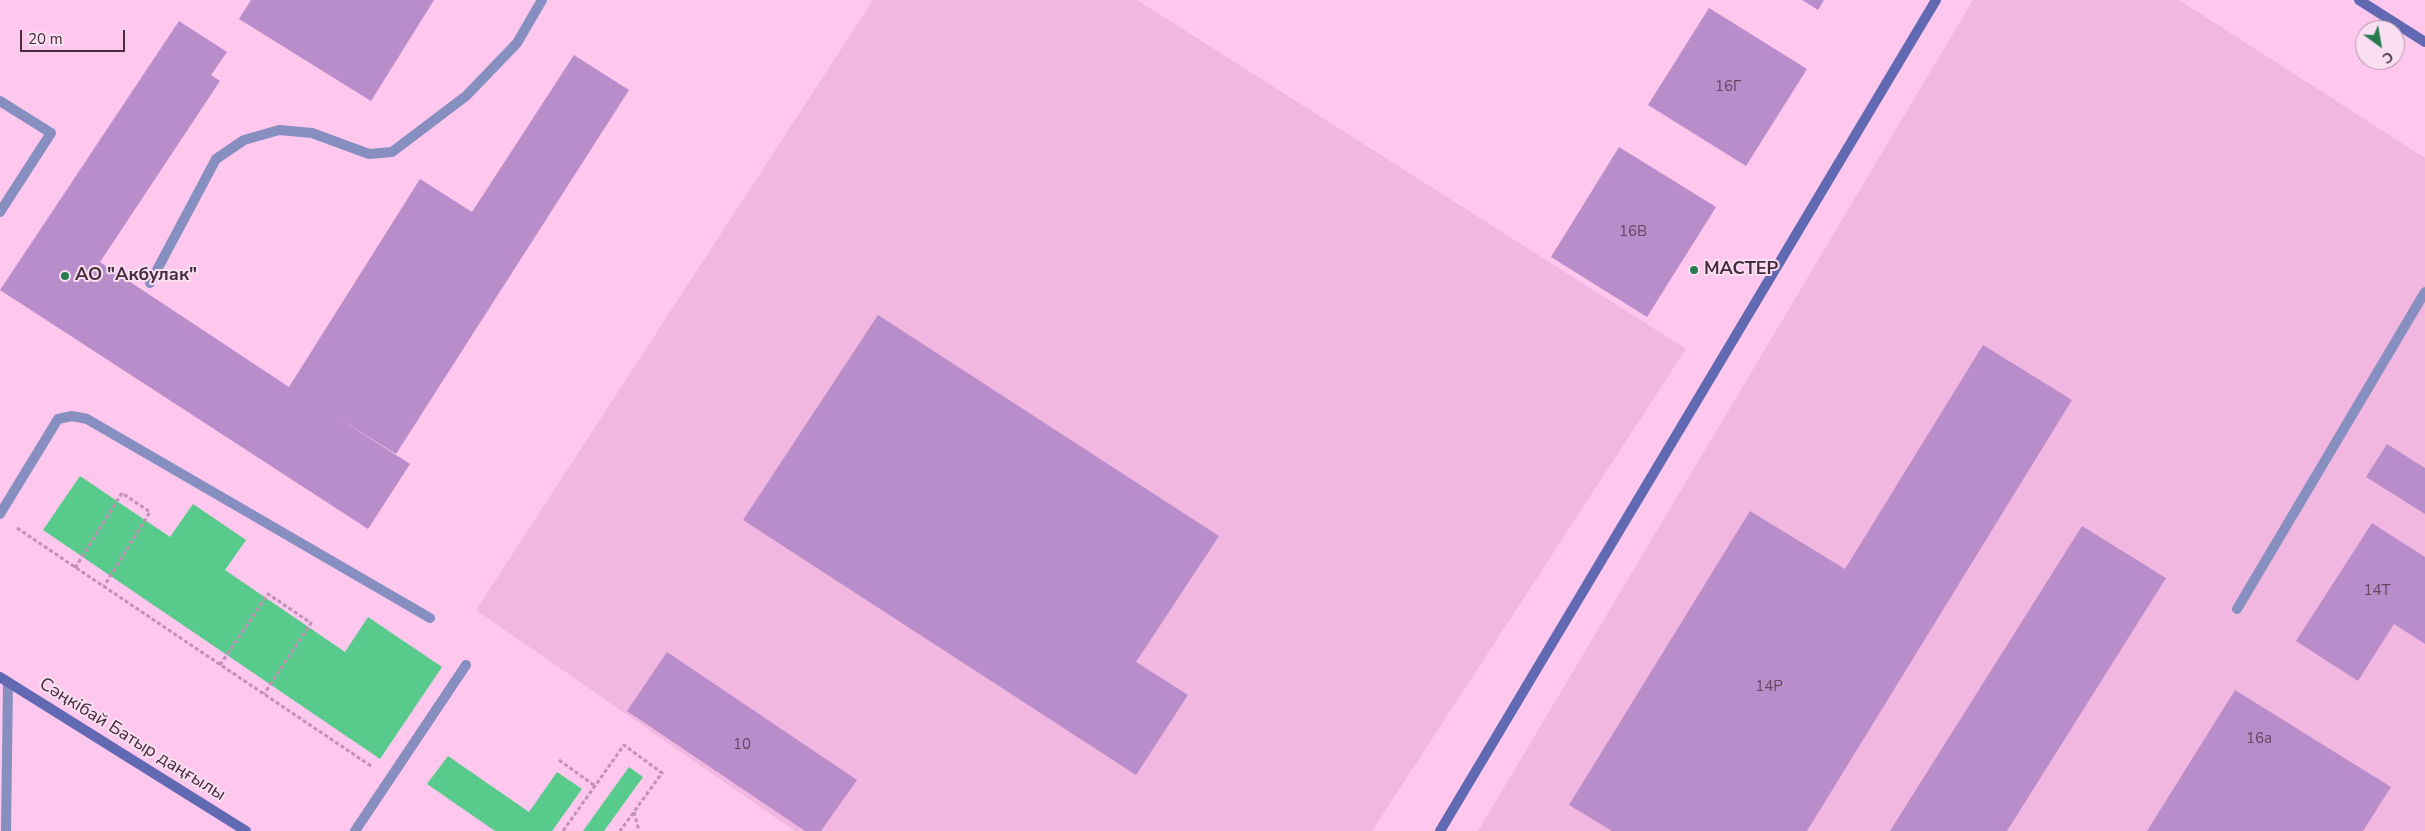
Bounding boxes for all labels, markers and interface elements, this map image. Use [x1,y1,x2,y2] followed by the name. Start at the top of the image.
[22,20,128,52] scale bar
[2355,20,2405,70] north arrow
[28,29,63,49] text: 20 m
[2379,47,2397,68] text: С
[1715,78,1741,96] house number: 16Г
[1619,223,1647,241] house number: 16В
[1704,259,1778,281] place label: МАСТЕР
[1688,264,1700,276] marker: МАСТЕР
[75,265,197,287] place label: АО "Акбулак"
[59,270,71,282] marker: АО "Акбулак"
[2363,582,2391,600] house number: 14Т
[35,674,229,806] street label: Сәңкібай Батыр даңғылы
[1755,678,1783,696] house number: 14Р
[2246,730,2272,748] house number: 16а
[733,736,751,754] house number: 10

